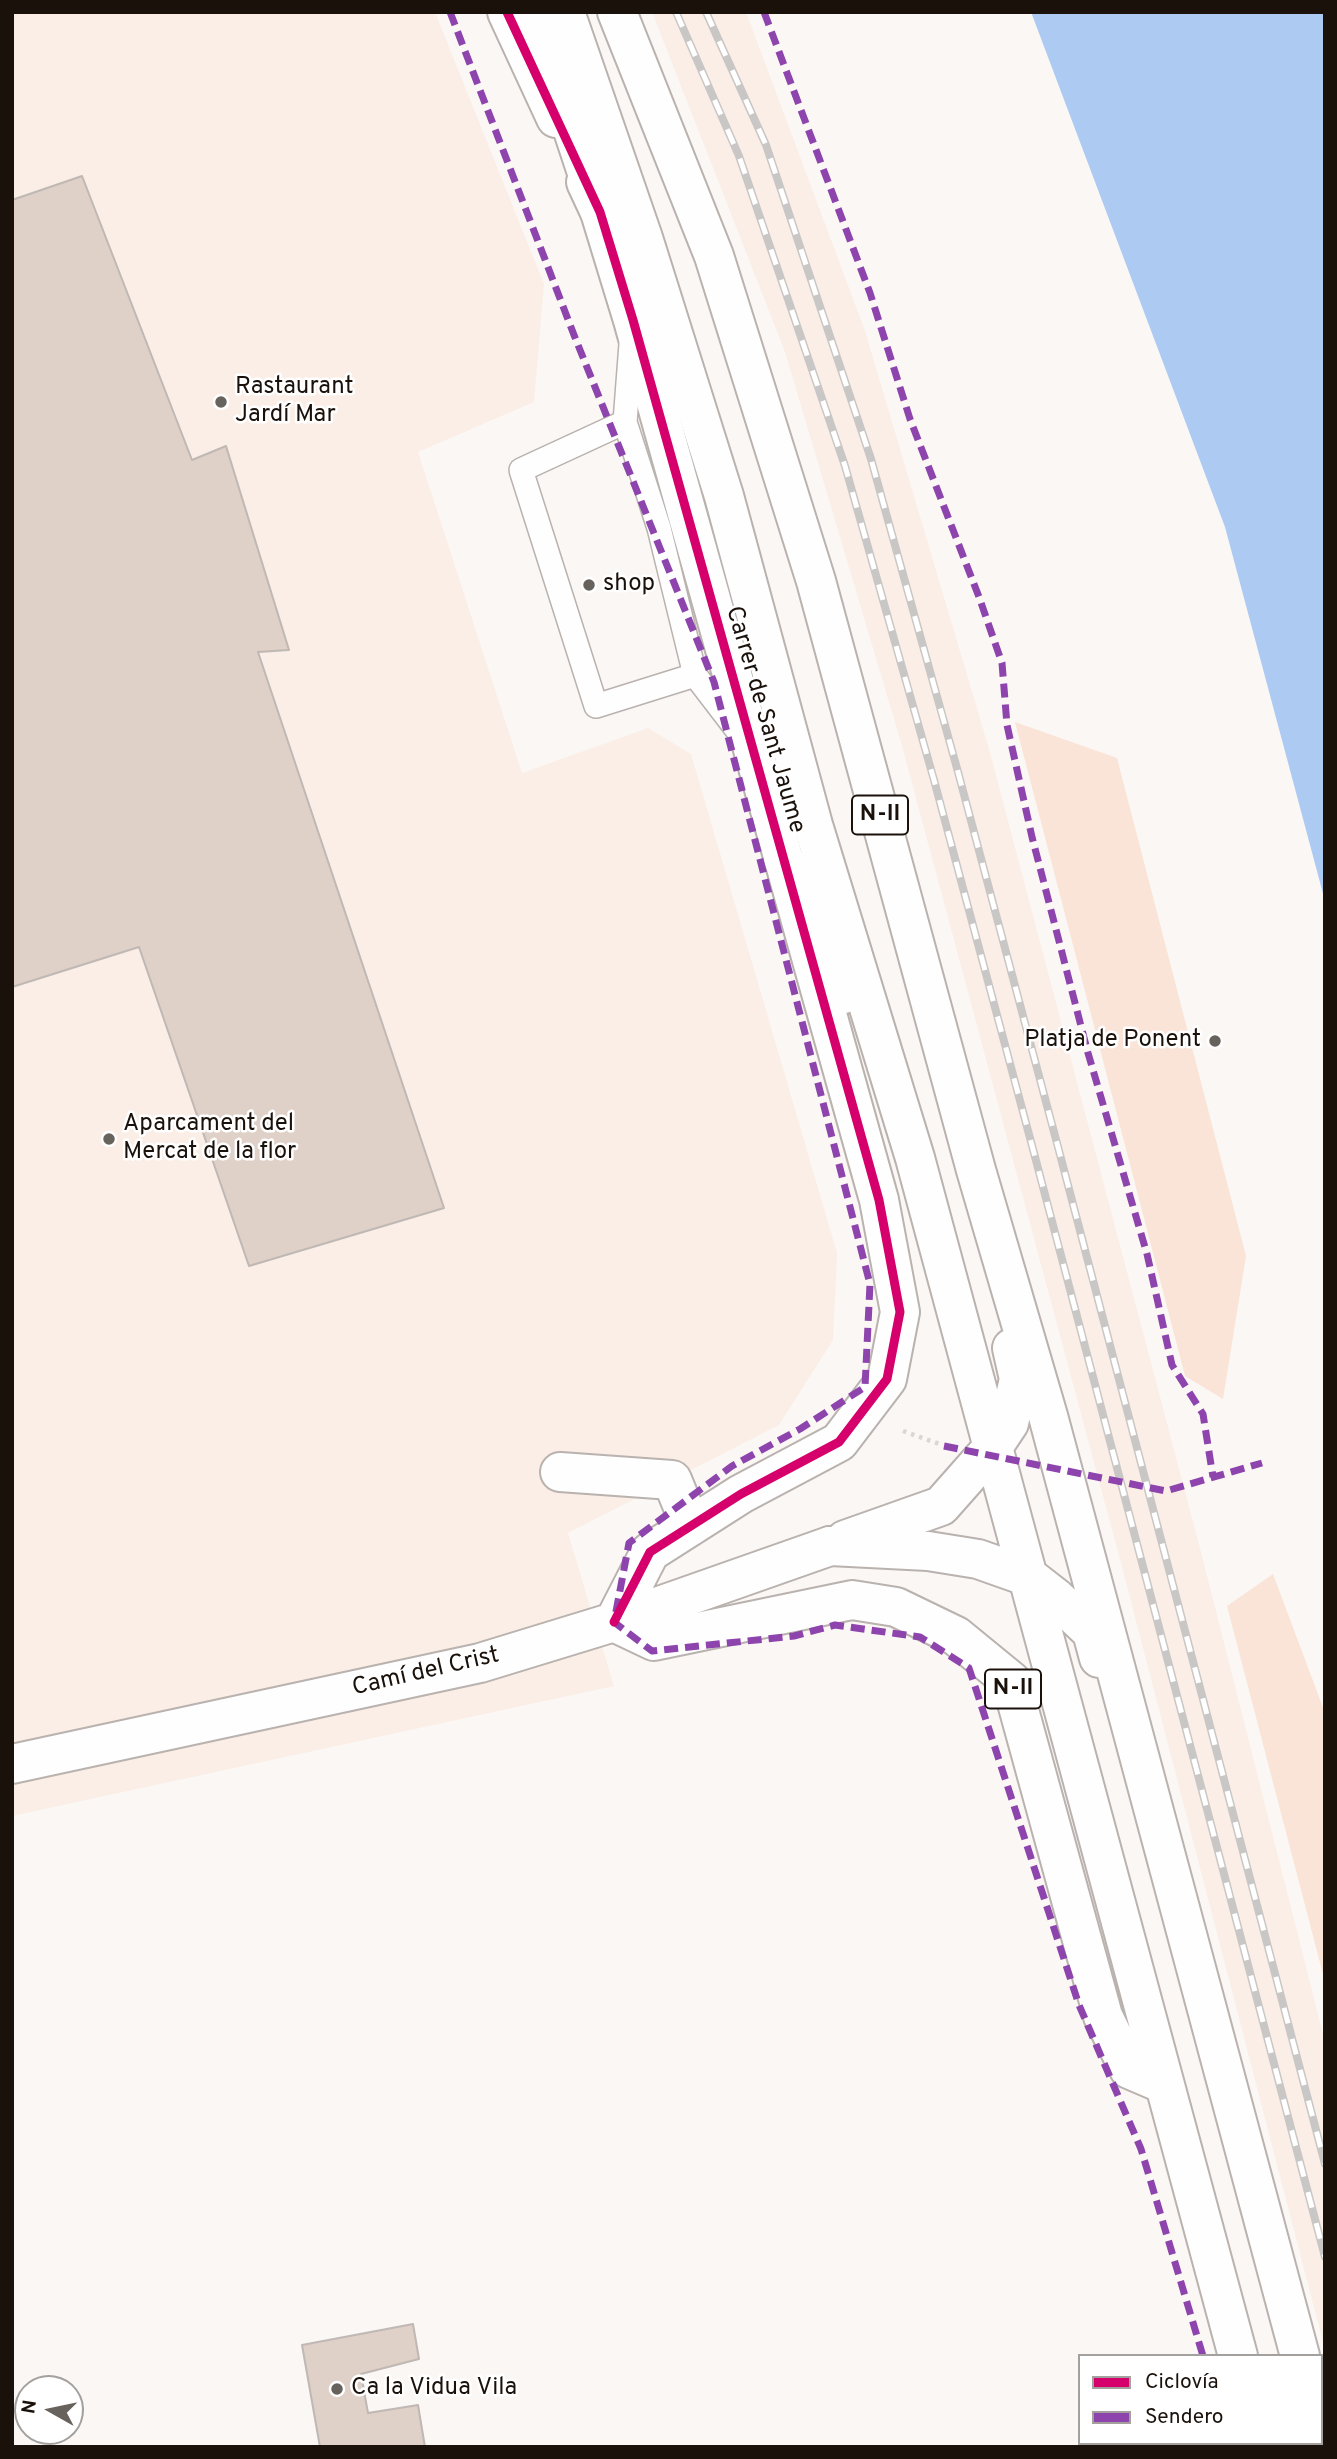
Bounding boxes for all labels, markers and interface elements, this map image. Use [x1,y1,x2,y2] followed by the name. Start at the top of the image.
[235,374,354,430] place label: Rastaurant Jardí Mar
[213,394,229,410] marker: Rastaurant Jardí Mar
[603,571,655,599] place label: shop
[581,577,597,593] marker: shop
[718,603,810,837] street label: Carrer de Sant Jaume
[852,796,908,834] road number: N-II
[1024,1027,1201,1055] place label: Platja de Ponent
[1207,1033,1223,1049] marker: Platja de Ponent
[123,1111,296,1167] place label: Aparcament del Mercat de la flor
[101,1131,117,1147] marker: Aparcament del Mercat de la flor
[350,1642,502,1704] street label: Camí del Crist
[985,1670,1041,1708] road number: N-II
[1078,2354,1323,2445] legend
[1145,2369,1219,2396] text: Ciclovía
[14,2375,84,2445] north arrow
[351,2375,517,2403] place label: Ca la Vidua Vila
[329,2381,345,2397] marker: Ca la Vidua Vila
[17,2398,43,2416] text: N
[1145,2404,1224,2431] text: Sendero

